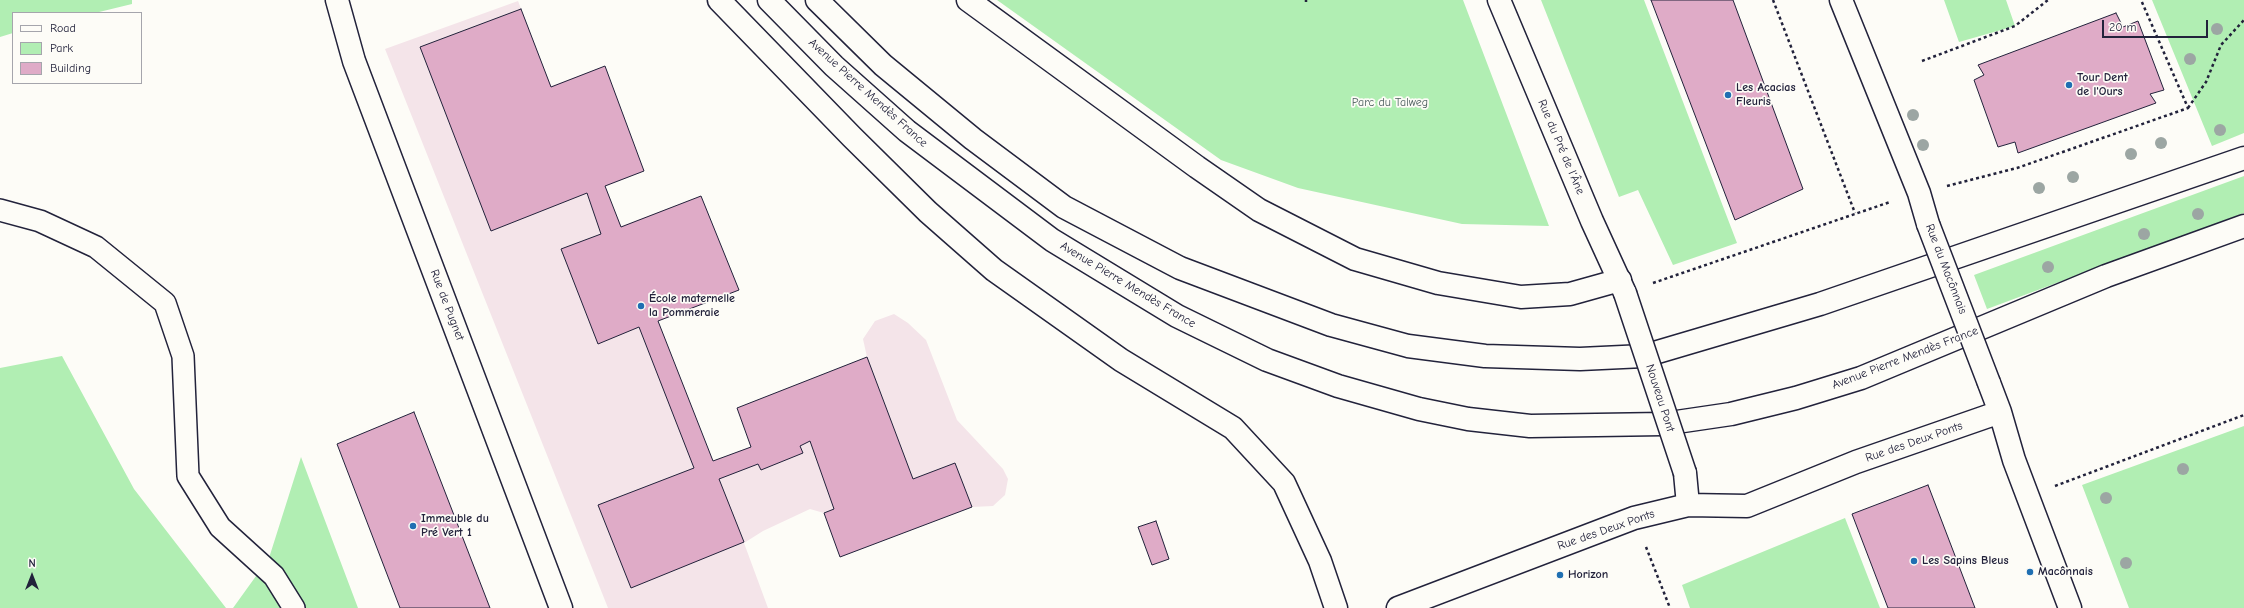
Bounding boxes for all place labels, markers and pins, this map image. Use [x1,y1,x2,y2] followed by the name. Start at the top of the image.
[2077,71,2128,99] place label: Tour Dent de l'Ours
[2064,80,2074,90] marker: Tour Dent de l'Ours
[1736,81,1796,109] place label: Les Acacias Fleuris
[1723,90,1733,100] marker: Les Acacias Fleuris
[649,292,735,320] place label: École maternelle la Pommeraie
[636,301,646,311] marker: École maternelle la Pommeraie
[421,512,489,540] place label: Immeuble du Pré Vert 1
[408,521,418,531] marker: Immeuble du Pré Vert 1
[1922,554,2008,568] place label: Les Sapins Bleus
[1909,556,1919,566] marker: Les Sapins Bleus
[2038,565,2093,579] place label: Macônnais
[2025,567,2035,577] marker: Macônnais
[1568,568,1608,582] place label: Horizon
[1555,570,1565,580] marker: Horizon

